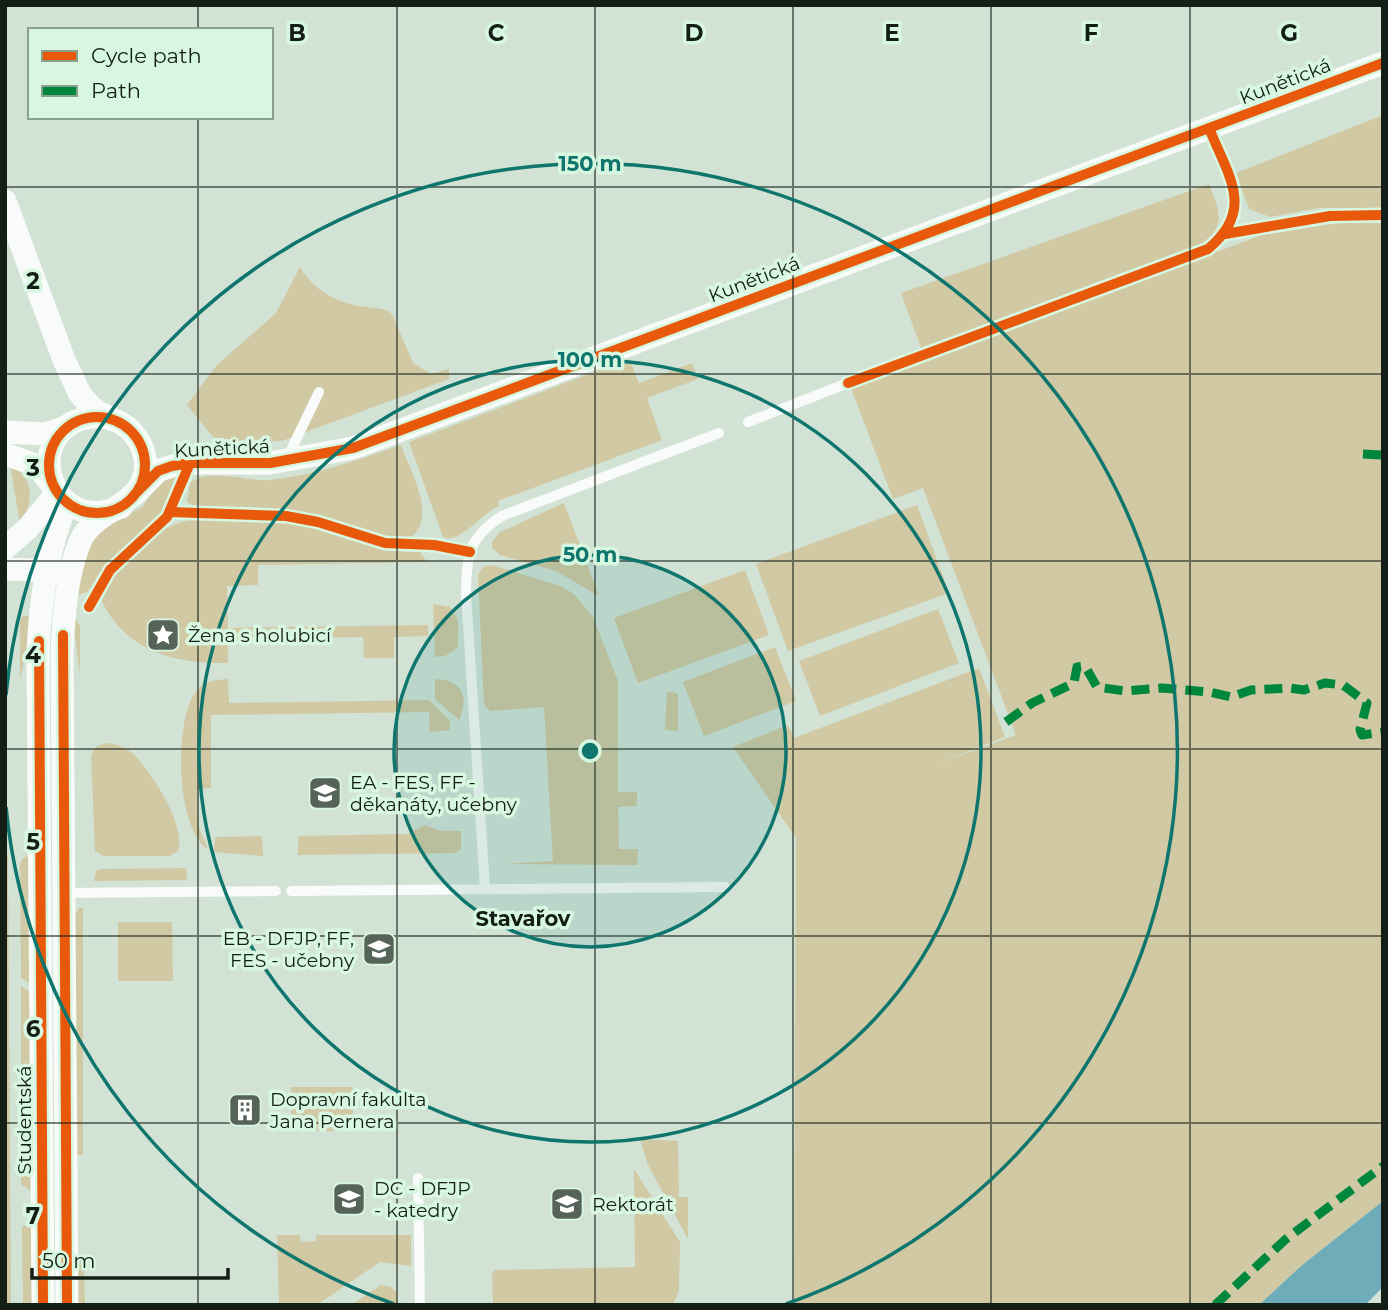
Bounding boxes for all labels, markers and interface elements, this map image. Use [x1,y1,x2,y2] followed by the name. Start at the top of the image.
[288,19,306,47] text: B
[488,19,505,47] text: C
[685,19,704,47] text: D
[884,19,900,47] text: E
[1084,19,1099,47] text: F
[1280,19,1298,47] text: G
[28,28,273,119] legend
[91,43,202,68] text: Cycle path
[1236,54,1334,109] street label: Kunětická
[91,78,141,103] text: Path
[559,151,621,176] text: 150 m
[705,252,803,307] street label: Kunětická
[26,267,40,295] text: 2
[558,347,622,372] text: 100 m
[173,435,271,462] street label: Kunětická
[25,454,40,482] text: 3
[563,542,617,567] text: 50 m
[144,616,182,654] place icon: Žena s holubicí
[188,624,332,647] place label: Žena s holubicí
[25,641,41,669] text: 4
[578,739,602,763] centre of rings
[350,771,518,816] place label: EA - FES, FF - děkanáty, učebny
[306,774,344,812] school or university icon: EA - FES, FF - děkanáty, učebny
[26,828,40,856] text: 5
[476,906,571,931] district label: Stavařov
[223,927,355,972] place label: EB - DFJP, FF, FES - učebny
[360,930,398,968] school or university icon: EB - DFJP, FF, FES - učebny
[26,1015,41,1043] text: 6
[13,1066,36,1174] street label: Studentská
[269,1088,426,1133] place label: Dopravní fakulta Jana Pernera
[226,1091,264,1129] building icon: Dopravní fakulta Jana Pernera
[374,1177,471,1222] place label: DC - DFJP - katedry
[330,1180,368,1218] school or university icon: DC - DFJP - katedry
[548,1185,586,1223] school or university icon: Rektorát
[592,1193,674,1216] place label: Rektorát
[26,1202,40,1230] text: 7
[32,1236,228,1280] scale bar
[42,1248,96,1273] text: 50 m

